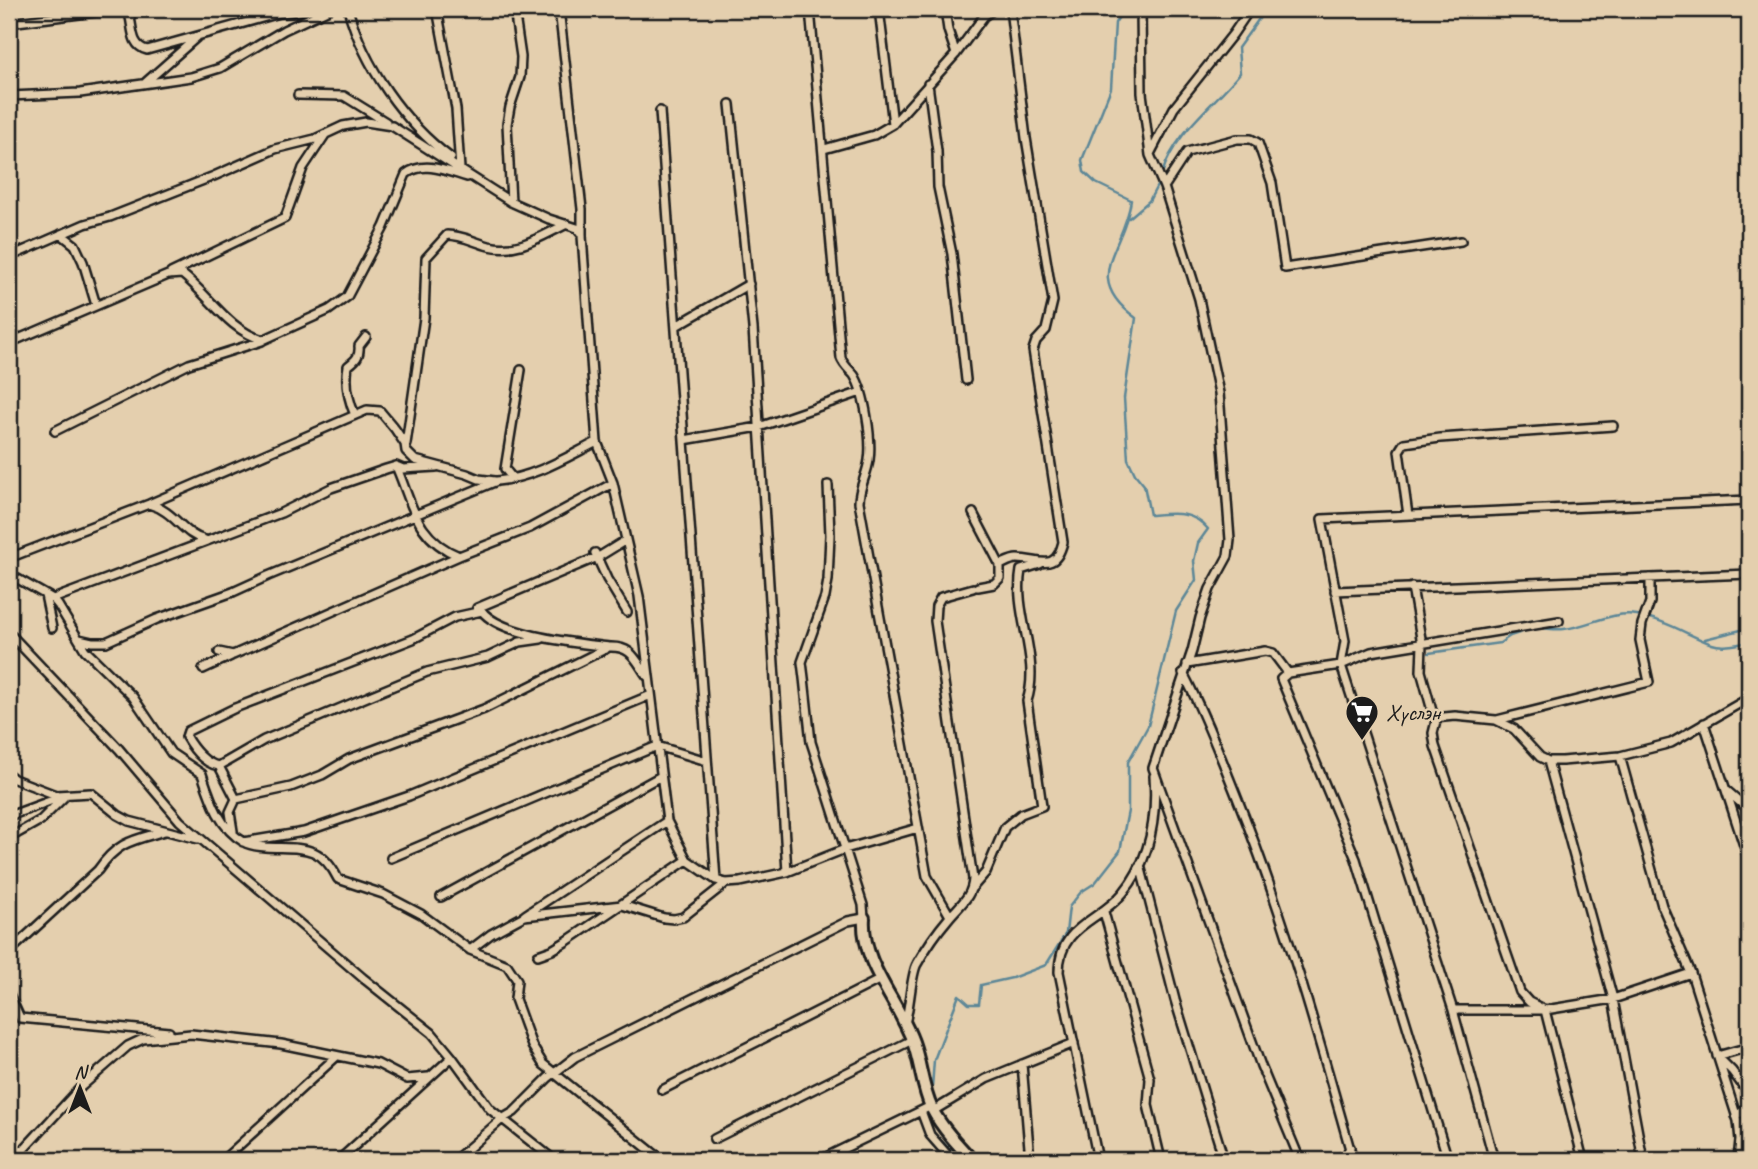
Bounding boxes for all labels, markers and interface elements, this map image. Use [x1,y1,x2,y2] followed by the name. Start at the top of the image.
[1343,693,1381,742] supermarket icon: Хүслэн
[1386,697,1443,727] place label: Хүслэн
[46,1054,116,1124] north arrow
[74,1060,89,1084] text: N

